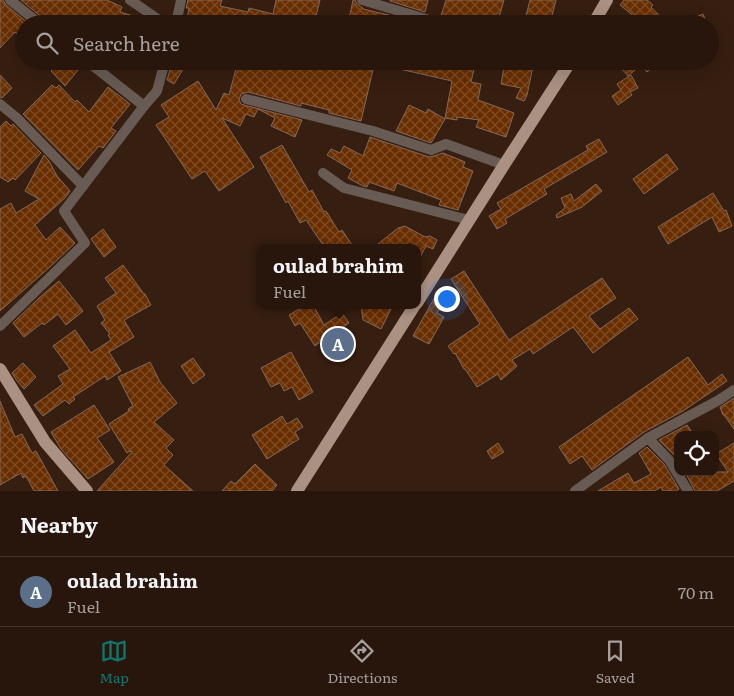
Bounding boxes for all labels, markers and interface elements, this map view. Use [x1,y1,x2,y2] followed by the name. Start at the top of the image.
[15,15,719,70] search box
[33,29,61,57] icon: search
[73,29,180,57] text: Search here
[256,244,421,309] popup
[273,251,404,279] text: oulad brahim
[273,279,306,303] text: Fuel
[434,286,460,312] your location
[322,325,354,363] pin: A
[674,431,719,476] map controls
[674,431,719,476] button: locate
[20,508,98,539] text: Nearby
[67,566,198,594] text: oulad brahim
[30,580,42,604] text: A
[678,580,714,604] text: 70 m
[67,594,100,618] text: Fuel
[99,637,129,687] tab: Map
[327,637,397,687] tab: Directions
[596,637,635,687] tab: Saved

